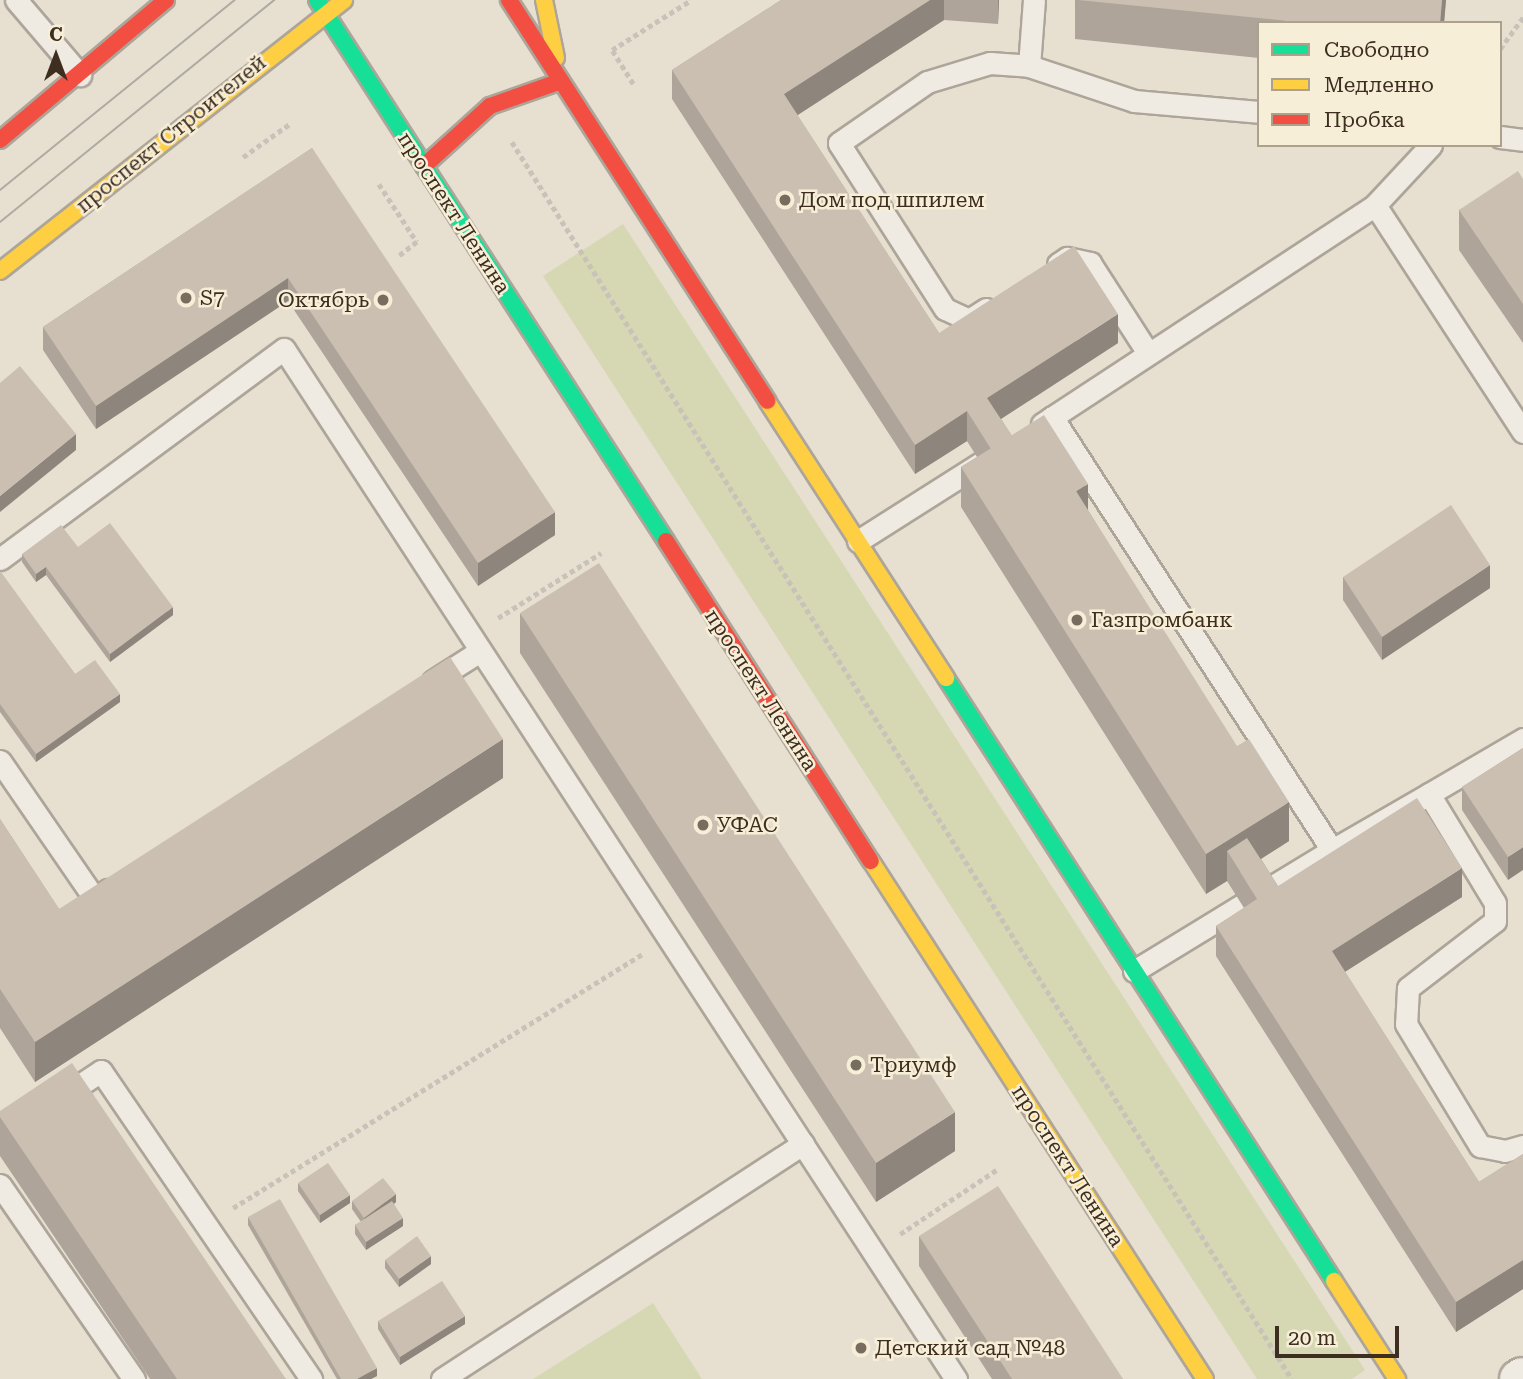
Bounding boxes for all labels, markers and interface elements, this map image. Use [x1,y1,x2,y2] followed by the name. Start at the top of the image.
[21,21,91,91] north arrow
[1257,21,1502,147] legend
[49,23,63,46] text: С
[1324,38,1430,62] text: Свободно
[71,50,271,218] street label: проспект Строителей
[1324,73,1434,97] text: Медленно
[1324,108,1405,132] text: Пробка
[392,127,516,299] street label: проспект Ленина
[799,187,984,213] place label: Дом под шпилем
[777,192,793,208] marker: Дом под шпилем
[200,285,225,311] place label: S7
[278,287,369,313] place label: Октябрь
[178,290,194,306] marker: S7
[375,292,391,308] marker: Октябрь
[699,604,823,776] street label: проспект Ленина
[1091,607,1232,633] place label: Газпромбанк
[1069,612,1085,628] marker: Газпромбанк
[717,812,778,838] place label: УФАС
[695,817,711,833] marker: УФАС
[870,1052,957,1078] place label: Триумф
[848,1057,864,1073] marker: Триумф
[1006,1080,1130,1252] street label: проспект Ленина
[1278,1312,1402,1356] scale bar
[1288,1326,1336,1350] text: 20 m
[875,1335,1065,1361] place label: Детский сад №48
[853,1340,869,1356] marker: Детский сад №48

